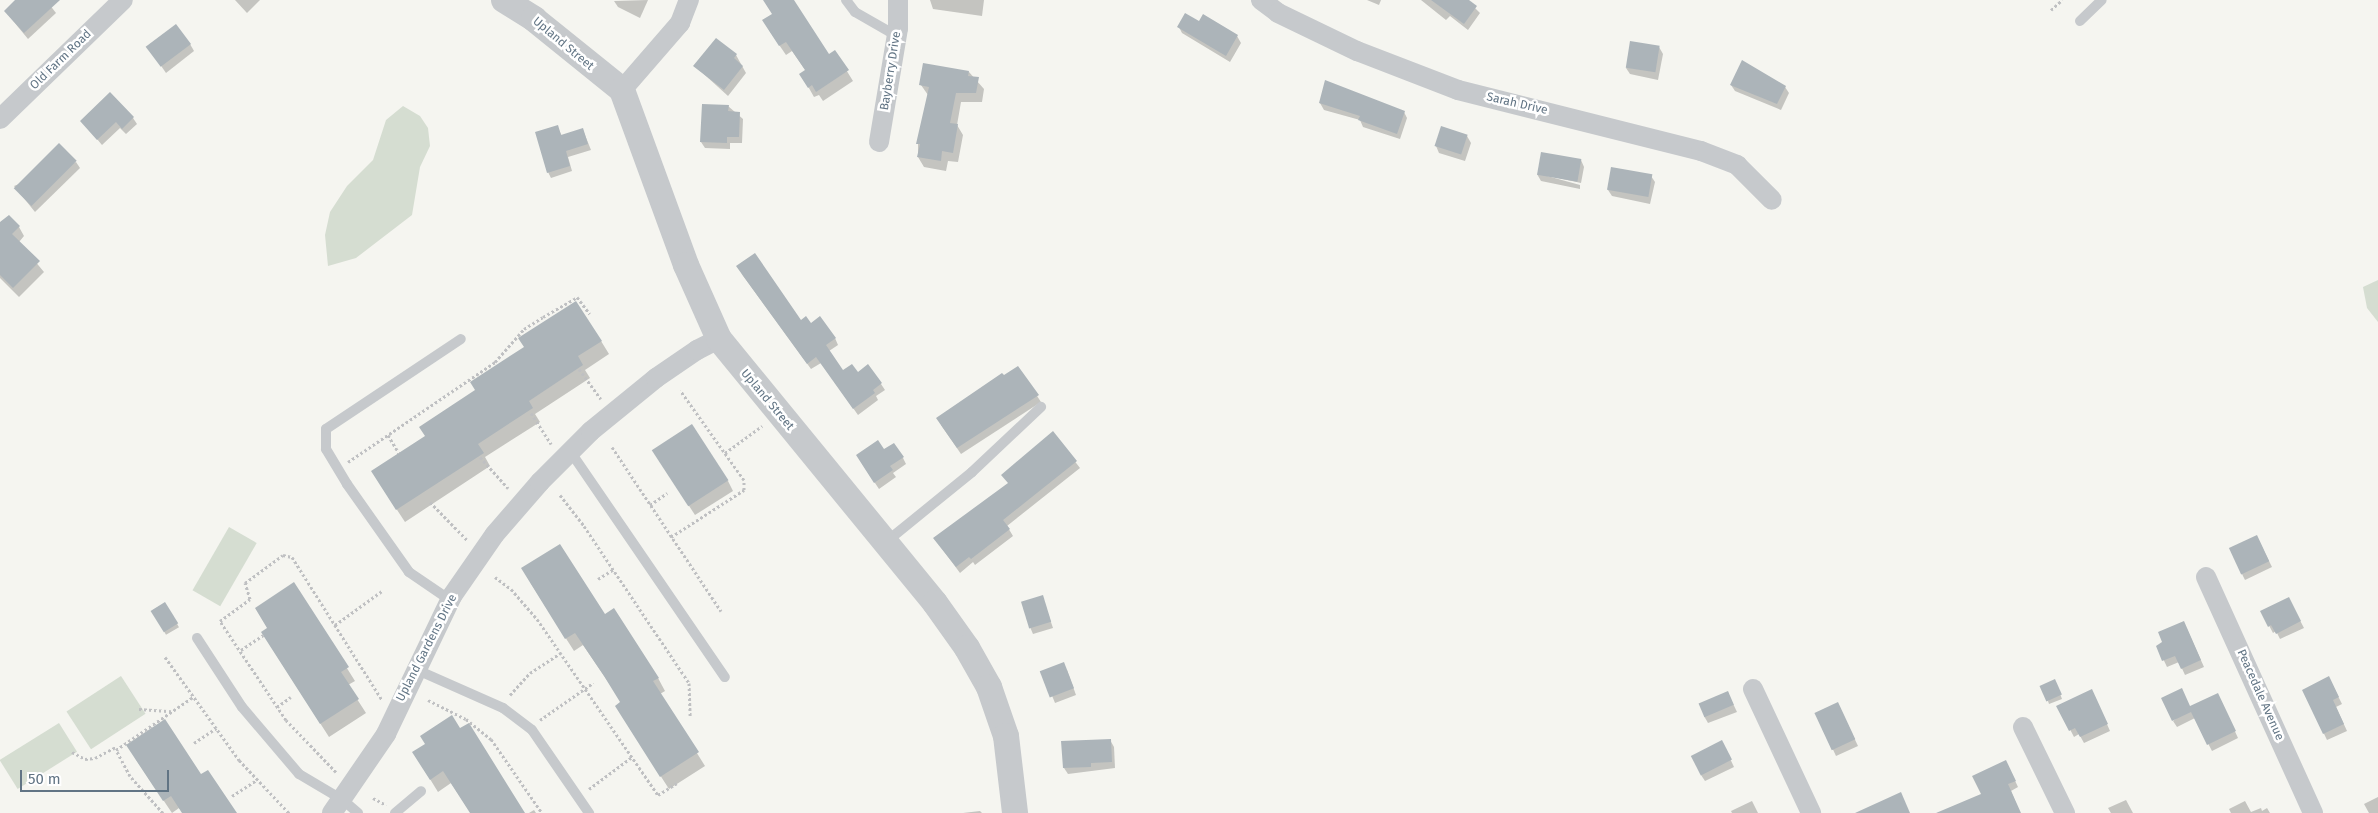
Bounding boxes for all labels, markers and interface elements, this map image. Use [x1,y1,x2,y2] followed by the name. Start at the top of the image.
[530,14,596,74] street label: Upland Street
[27,27,95,93] street label: Old Farm Road
[878,31,904,111] street label: Bayberry Drive
[1485,90,1549,118] street label: Sarah Drive
[737,367,797,433] street label: Upland Street
[394,592,460,704] street label: Upland Gardens Drive
[2233,647,2287,743] street label: Peacedale Avenue
[22,760,171,792] scale bar
[28,770,61,788] text: 50 m

